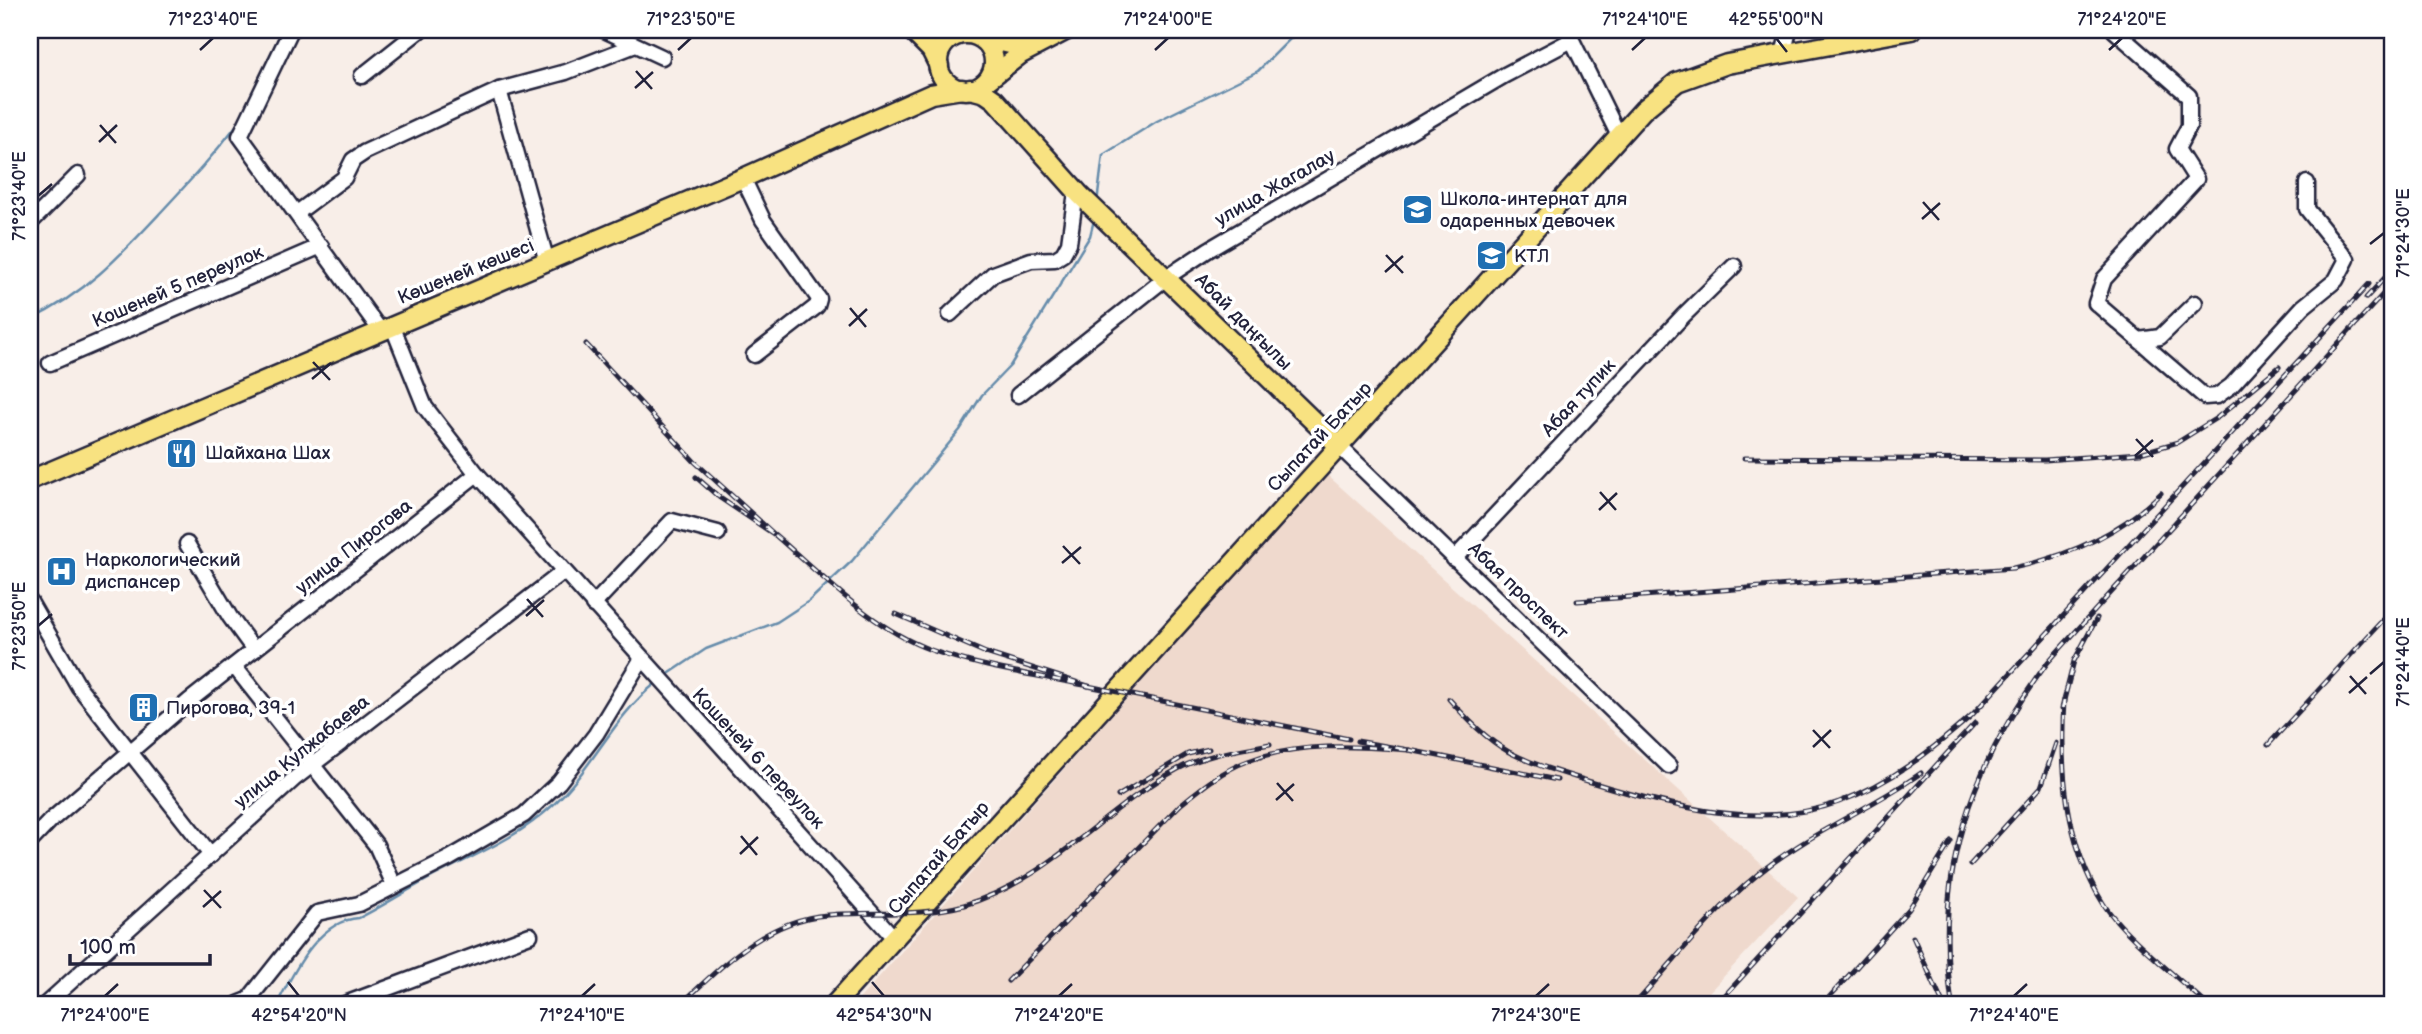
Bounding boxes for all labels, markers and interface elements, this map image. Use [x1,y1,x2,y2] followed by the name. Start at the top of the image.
[168,9,258,30] text: 71°23'40"E
[647,9,736,30] text: 71°23'50"E
[1123,9,1213,30] text: 71°24'00"E
[1602,9,1688,30] text: 71°24'10"E
[1728,9,1824,30] text: 42°55'00"N
[2077,9,2167,30] text: 71°24'20"E
[1211,144,1339,232] street label: улица Жагалау
[9,151,30,241] text: 71°23'40"E
[1440,188,1627,233] place label: Школа-интернат для одаренных девочек
[2393,188,2414,278] text: 71°24'30"E
[1400,193,1434,227] school or university icon: Школа-интернат для одаренных девочек
[395,234,537,310] street label: Көшеней көшесі
[1474,239,1508,273] school or university icon: КТЛ
[89,241,267,333] street label: Кошеней 5 переулок
[1514,245,1549,268] place label: КТЛ
[1189,268,1296,375] street label: Абай даңғылы
[1536,354,1621,442] street label: Абая тупик
[1263,377,1377,497] street label: Сыпатай Батыр
[165,436,199,470] restaurant icon: Шайхана Шах
[205,442,331,465] place label: Шайхана Шах
[291,494,417,600] street label: улица Пирогова
[1462,537,1573,645] street label: Абая проспект
[85,549,241,594] place label: Наркологический диспансер
[45,554,79,588] hospital icon: Наркологический диспансер
[9,581,30,670] text: 71°23'50"E
[2393,617,2414,707] text: 71°24'40"E
[687,684,829,834] street label: Кошеней 6 переулок
[126,691,160,725] building icon: Пирогова, 39-1
[230,691,374,813] street label: улица Кулжабаева
[166,697,295,720] place label: Пирогова, 39-1
[884,797,994,919] street label: Сыпатай Батыр
[70,922,210,966] scale bar
[80,935,136,960] text: 100 m
[60,1005,150,1026] text: 71°24'00"E
[251,1005,347,1026] text: 42°54'20"N
[539,1005,625,1026] text: 71°24'10"E
[836,1005,932,1026] text: 42°54'30"N
[1014,1005,1104,1026] text: 71°24'20"E
[1491,1005,1581,1026] text: 71°24'30"E
[1969,1005,2059,1026] text: 71°24'40"E

